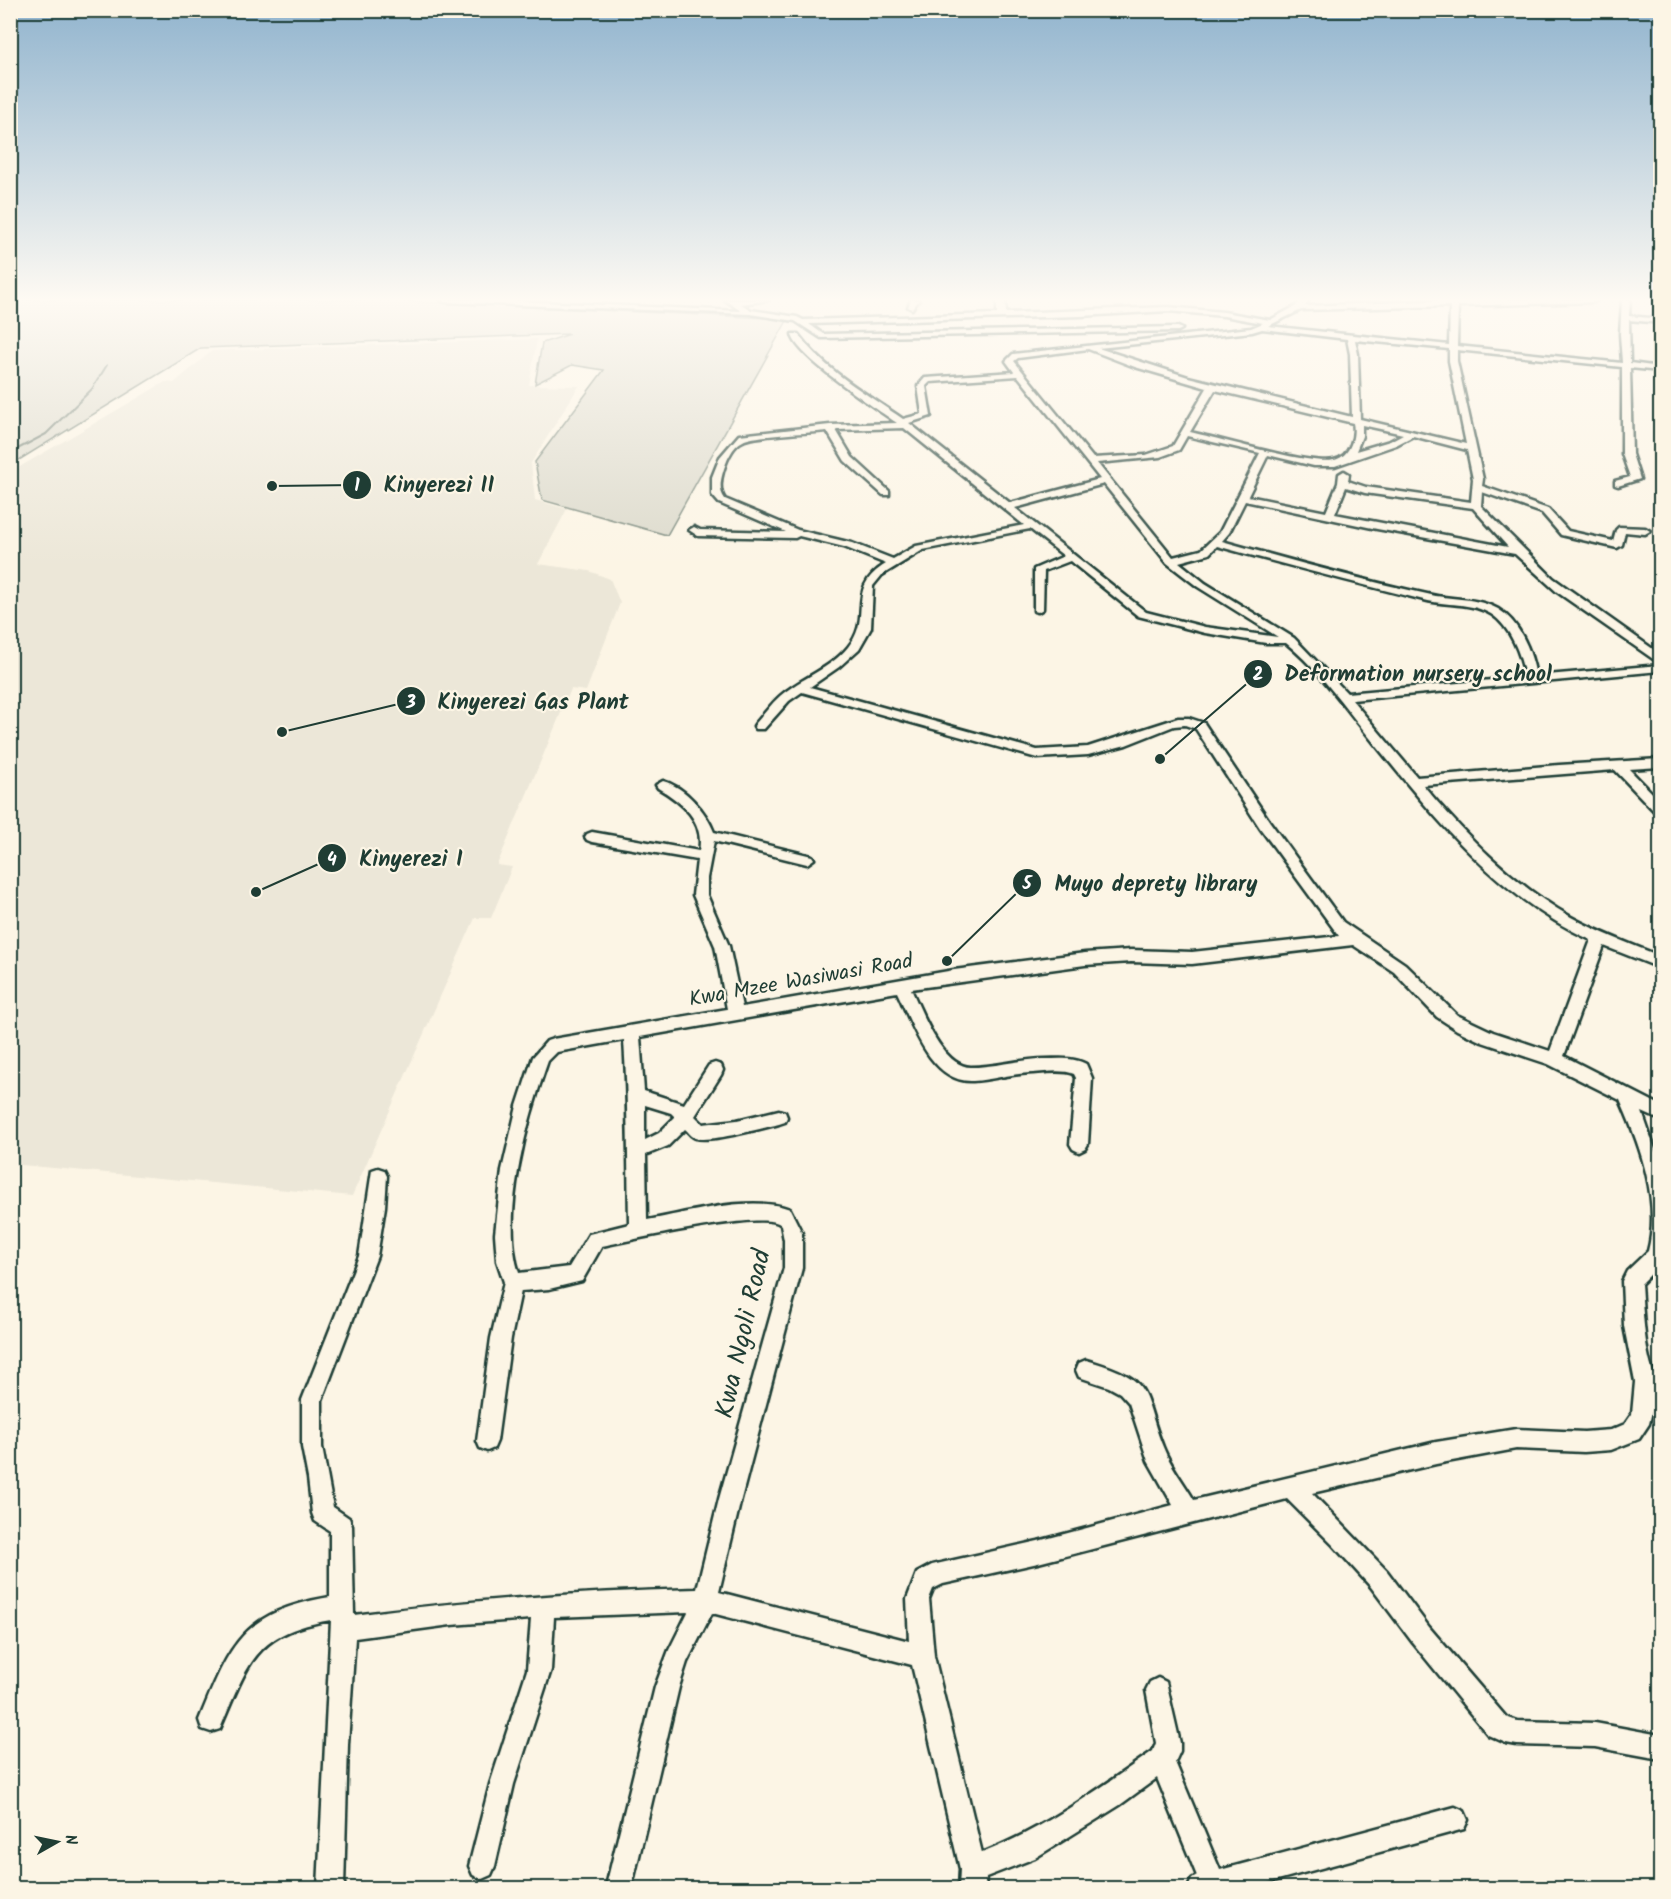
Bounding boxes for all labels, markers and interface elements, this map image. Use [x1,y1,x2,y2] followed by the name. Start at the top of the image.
[342,465,506,505] callout: Kinyerezi II
[384,469,494,504] text: Kinyerezi II
[354,472,360,501] text: 1
[1243,654,1564,694] callout: Deformation nursery school
[1284,658,1552,693] text: Deformation nursery school
[1253,661,1263,690] text: 2
[396,681,641,721] callout: Kinyerezi Gas Plant
[437,686,630,721] text: Kinyerezi Gas Plant
[405,689,416,718] text: 3
[317,838,475,878] callout: Kinyerezi I
[359,843,463,878] text: Kinyerezi I
[327,846,337,875] text: 4
[1012,863,1269,903] callout: Muyo deprety library
[1055,868,1258,903] text: Muyo deprety library
[1021,870,1033,899] text: 5
[687,945,916,1017] street label: Kwa Mzee Wasiwasi Road
[704,1244,784,1423] street label: Kwa Ngoli Road
[27,1812,87,1872] north arrow
[57,1833,83,1847] text: N

